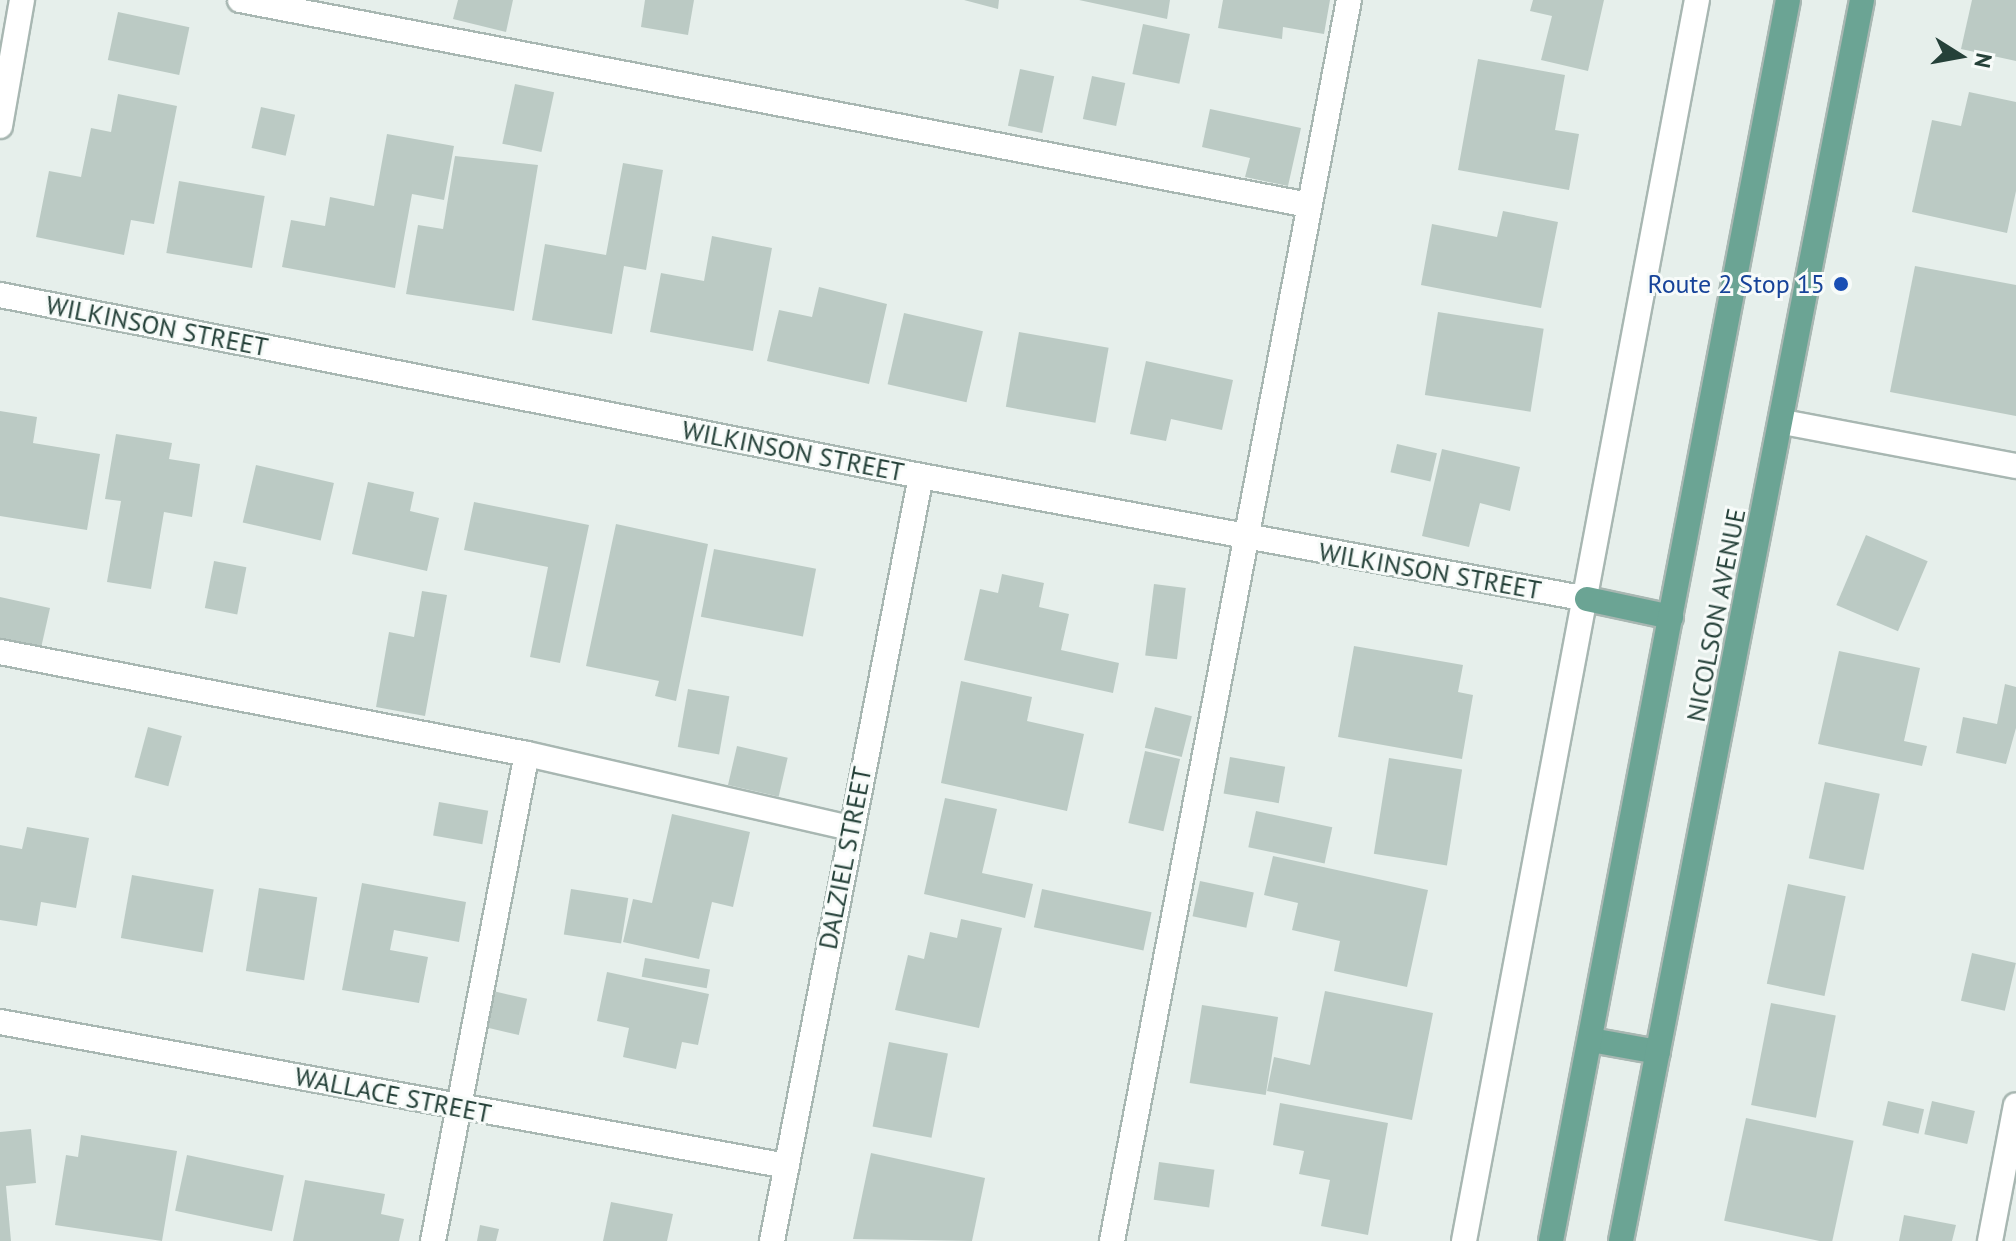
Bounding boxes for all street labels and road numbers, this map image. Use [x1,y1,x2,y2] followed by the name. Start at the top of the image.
[43,289,271,363] street label: WILKINSON STREET
[679,414,907,488] street label: WILKINSON STREET
[1680,505,1752,725] street label: NICOLSON AVENUE
[1316,536,1544,606] street label: WILKINSON STREET
[812,764,878,952] street label: DALZIEL STREET
[292,1061,494,1129] street label: WALLACE STREET

